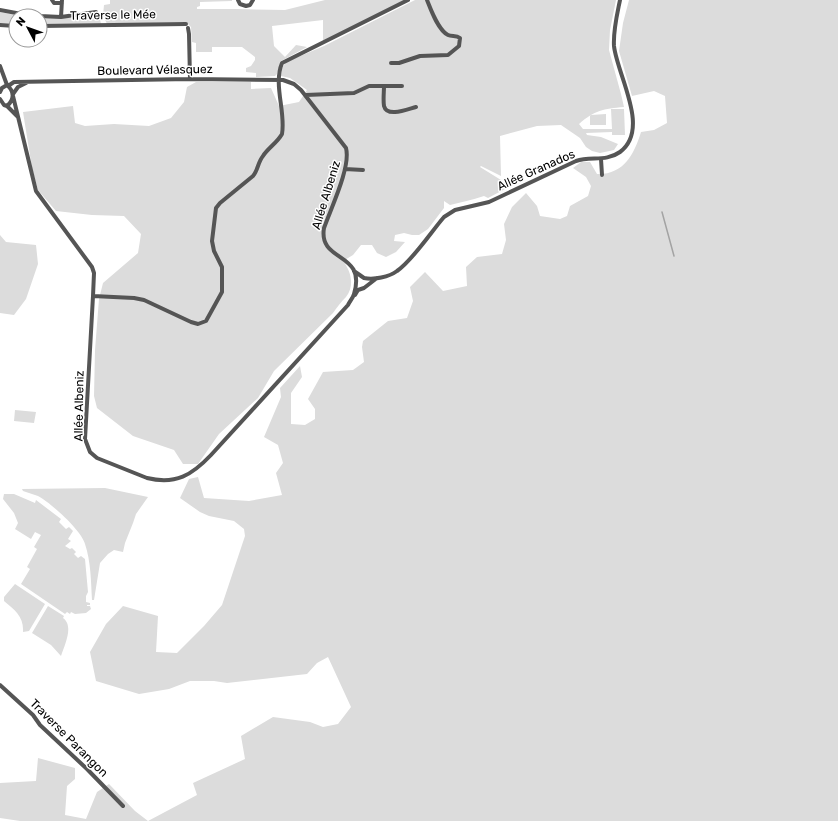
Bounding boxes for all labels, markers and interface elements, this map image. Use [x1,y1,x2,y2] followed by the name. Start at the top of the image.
[70,7,156,23] street label: Traverse le Mée
[8,8,48,48] north arrow
[13,14,28,29] text: N
[97,62,213,78] street label: Boulevard Vélasquez
[495,147,577,193] street label: Allée Granados
[309,159,343,231] street label: Allée Albeniz
[71,370,87,442] street label: Allée Albeniz
[27,696,111,780] street label: Traverse Parangon

